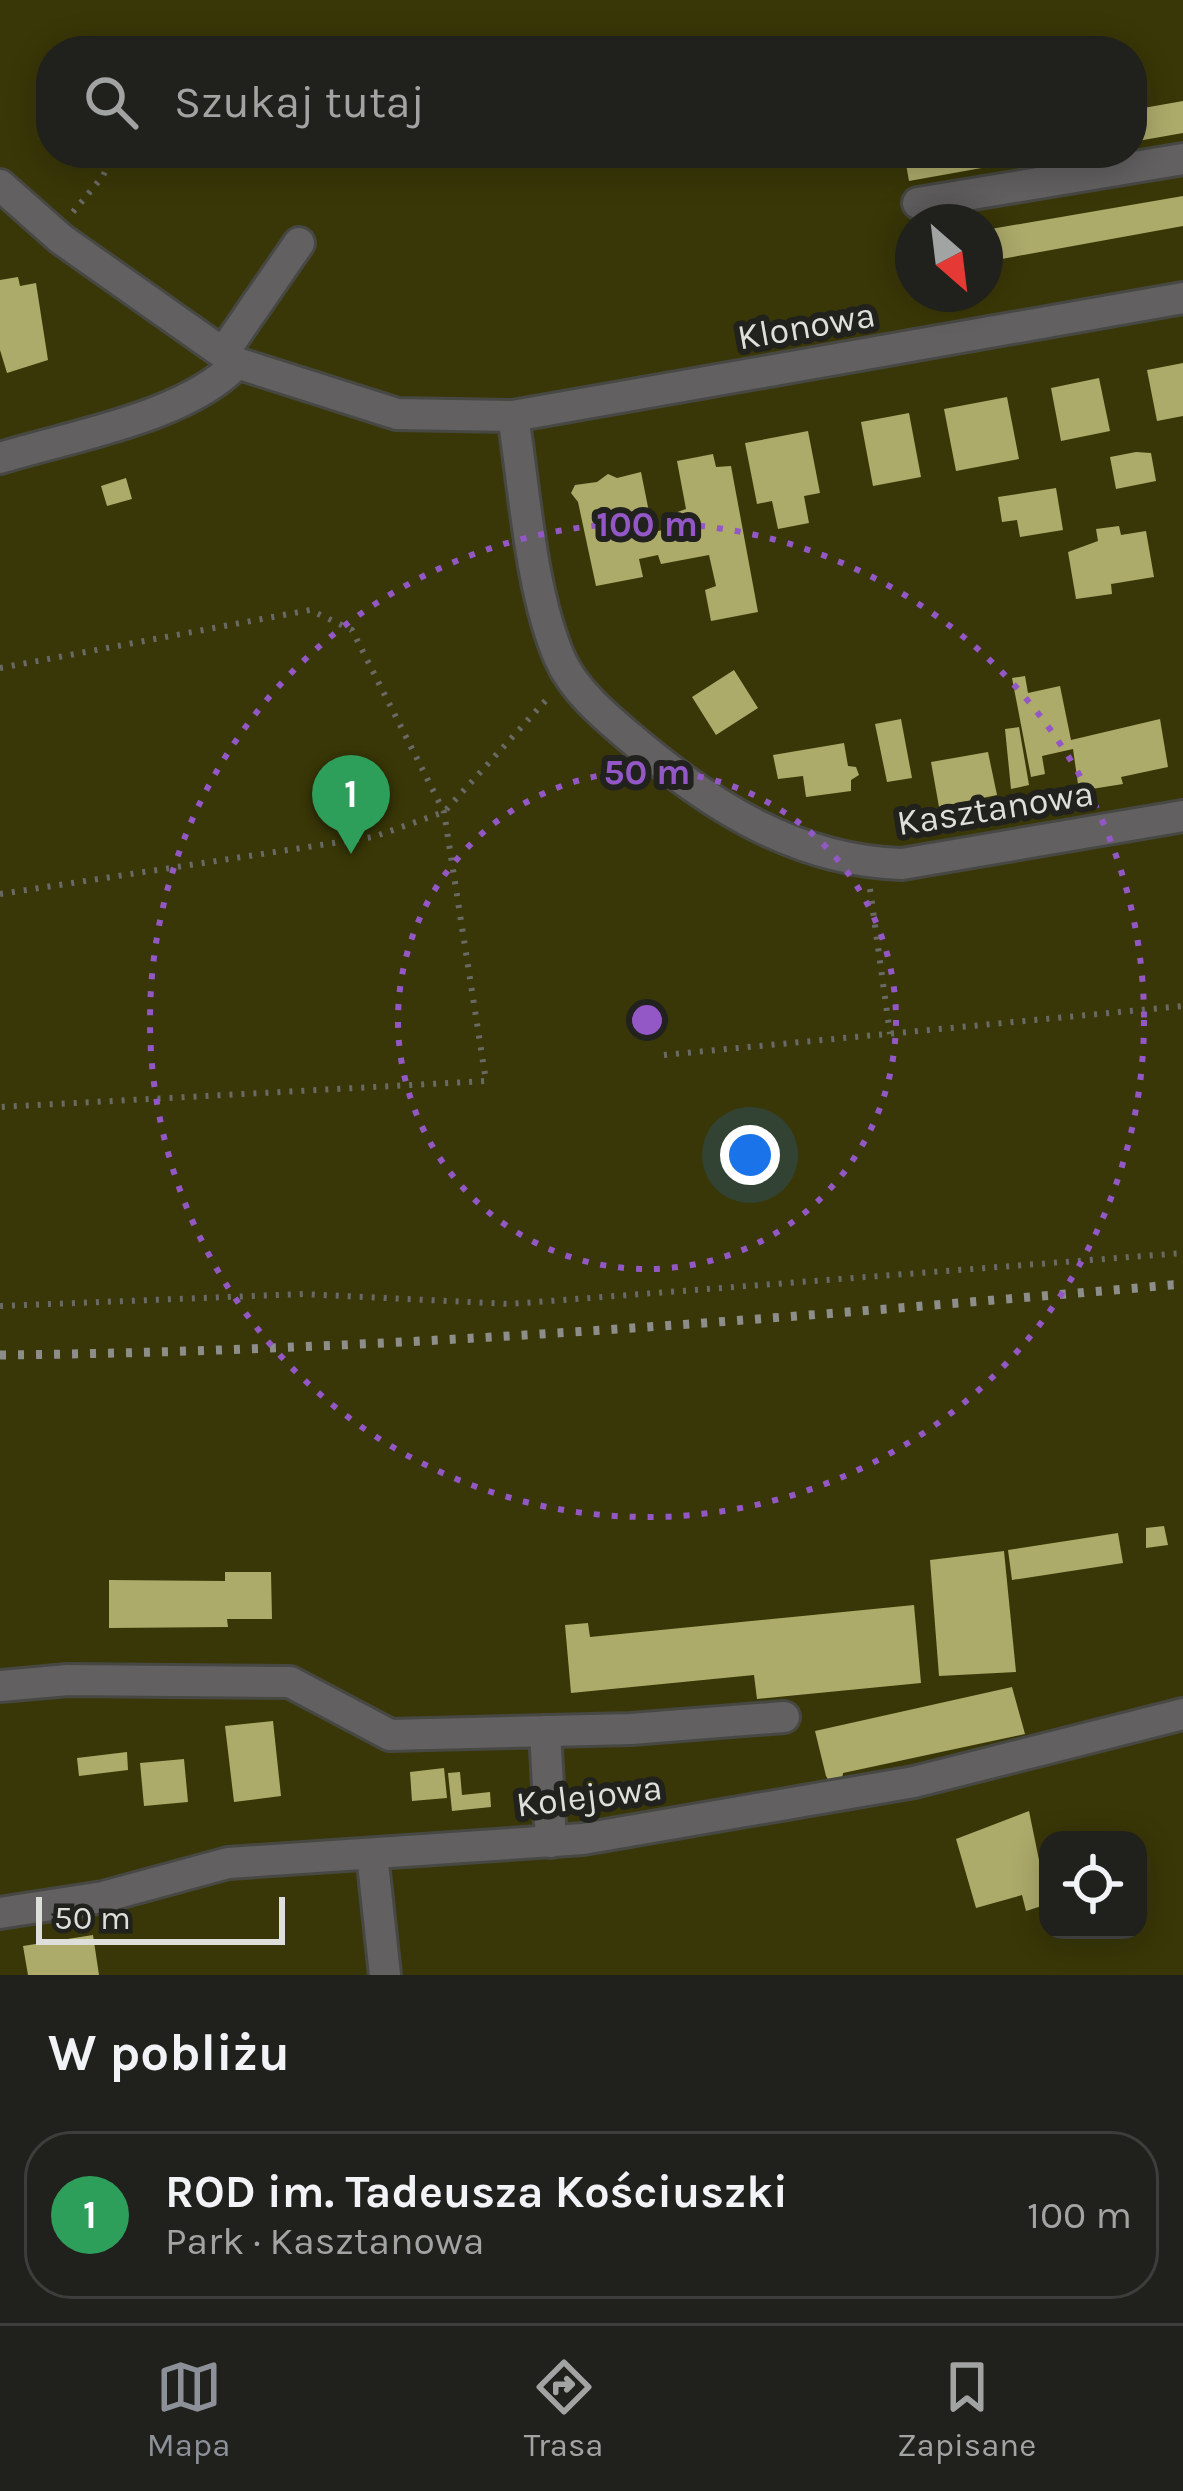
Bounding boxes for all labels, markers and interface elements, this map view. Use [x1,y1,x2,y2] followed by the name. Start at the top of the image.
[36,36,1147,168] search box
[78,69,144,135] icon: search
[174,76,425,128] text: Szukaj tutaj
[895,204,1003,312] north arrow
[734,293,878,359] street label: Klonowa
[596,503,698,545] text: 100 m
[604,751,691,793] text: 50 m
[312,755,390,854] pin: 1
[894,772,1096,844] street label: Kasztanowa
[626,999,668,1041] centre of rings
[720,1125,780,1185] your location
[514,1766,665,1826] street label: Kolejowa
[1039,1831,1147,1939] map controls
[1039,1831,1147,1939] button: locate
[36,1891,285,1944] scale bar
[54,1899,131,1937] text: 50 m
[48,2023,290,2083] text: W pobliżu
[165,2166,788,2218] text: ROD im. Tadeusza Kościuszki
[83,2192,97,2238] text: 1
[1027,2192,1132,2238] text: 100 m
[165,2218,485,2264] text: Park · Kasztanowa
[147,2354,230,2464] tab: Mapa
[524,2354,604,2464] tab: Trasa
[897,2354,1036,2464] tab: Zapisane

